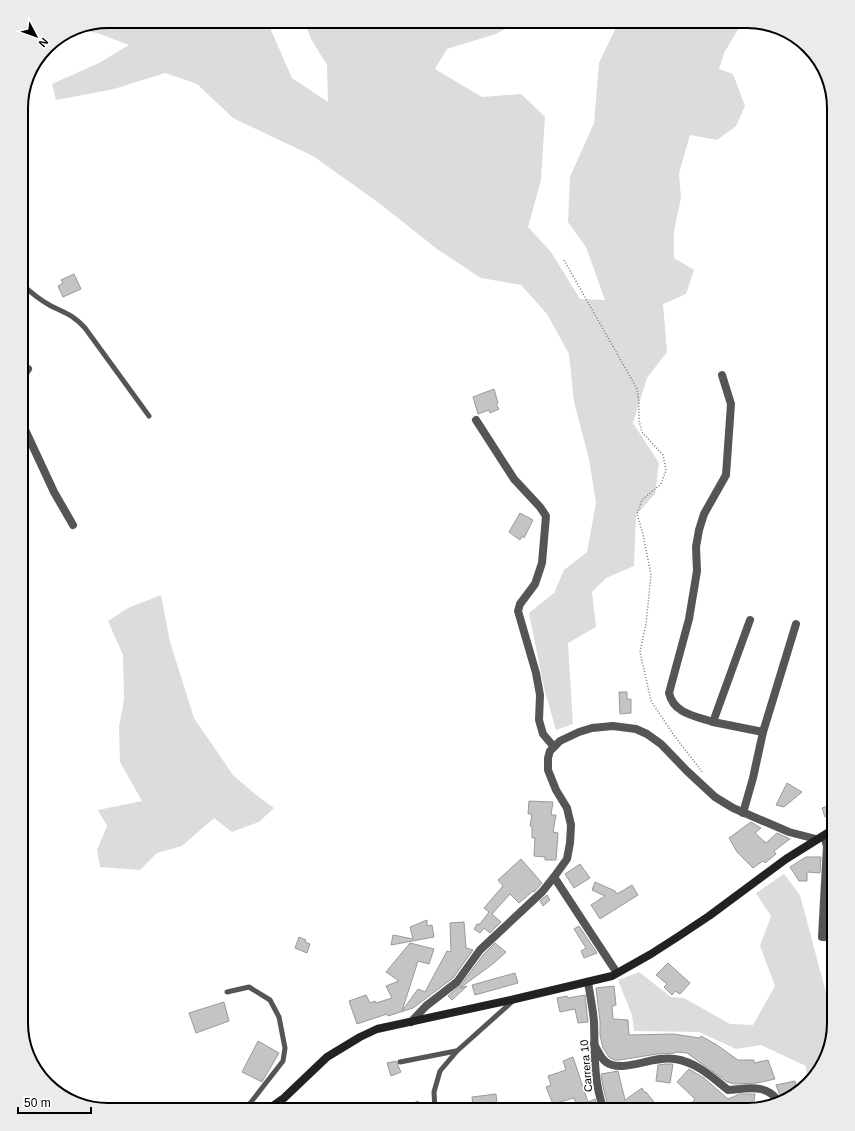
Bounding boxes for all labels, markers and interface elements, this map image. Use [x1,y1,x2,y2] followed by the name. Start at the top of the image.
[16,16,56,56] north arrow
[36,36,51,50] text: N
[578,1039,594,1093] street label: Carrera 10
[18,1089,91,1115] scale bar
[24,1096,51,1110] text: 50 m

